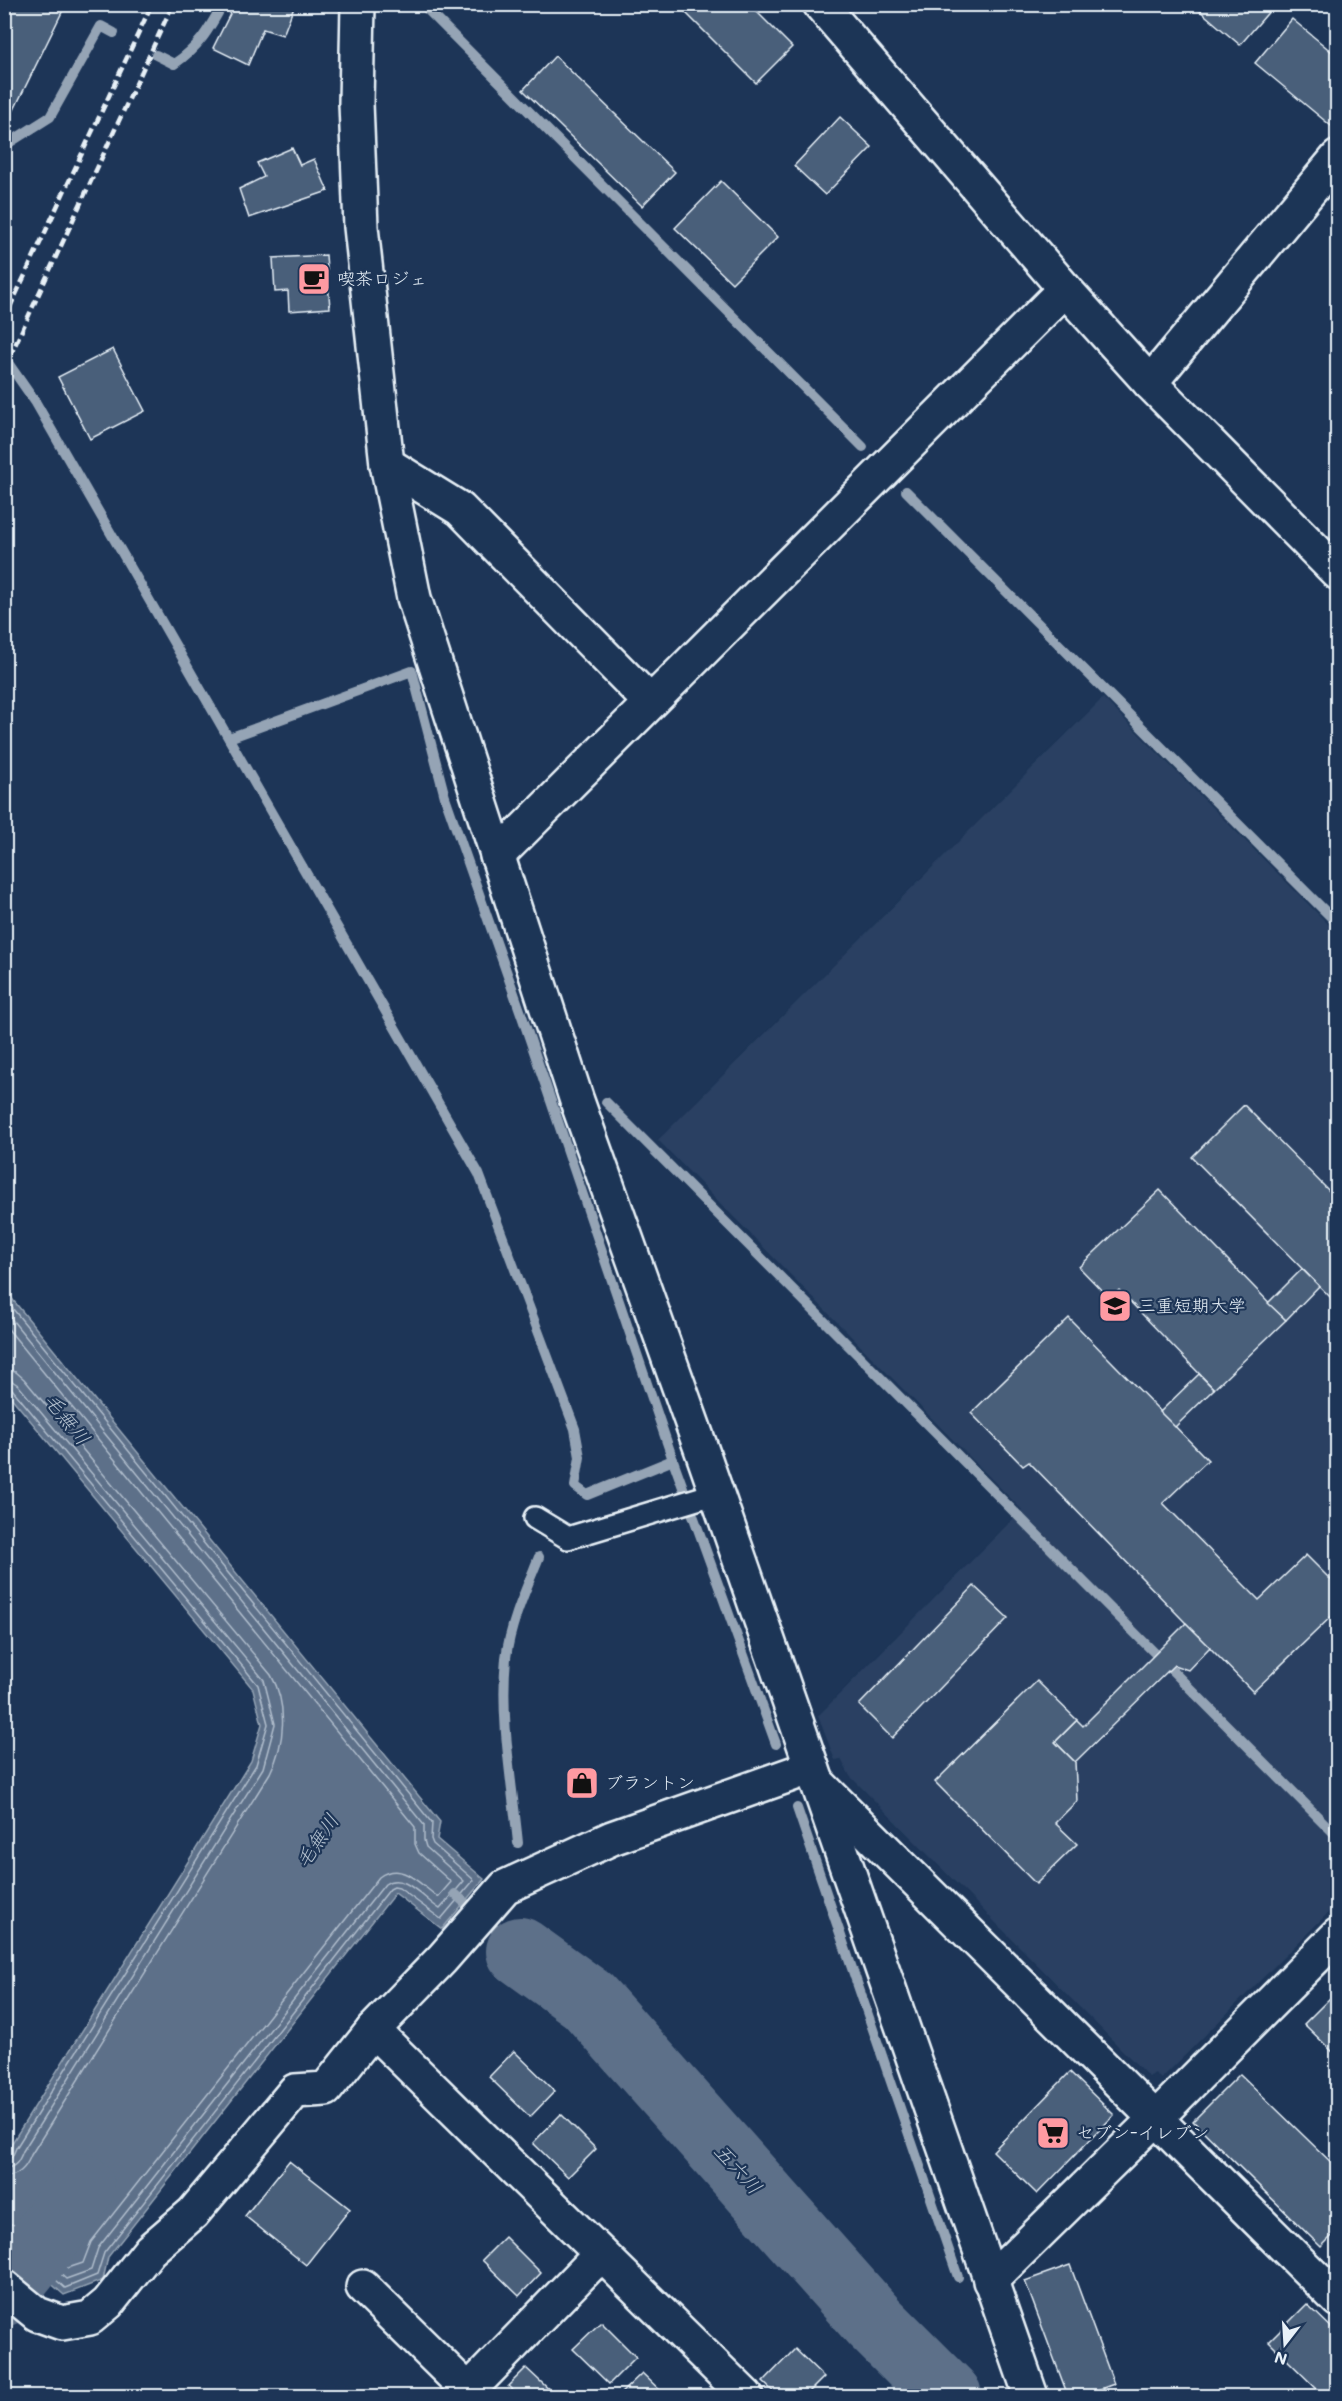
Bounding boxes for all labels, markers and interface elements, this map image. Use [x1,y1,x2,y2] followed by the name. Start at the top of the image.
[296,261,332,297] cafe icon: 喫茶ロジェ
[337,266,427,290] place label: 喫茶ロジェ
[1097,1288,1133,1324] school or university icon: 三重短期大学
[1138,1293,1246,1317] place label: 三重短期大学
[39,1387,97,1450] water label: 毛無川
[564,1765,600,1801] shop icon: ブラントン
[605,1770,695,1794] place label: ブラントン
[289,1808,344,1873] water label: 毛無川
[1035,2115,1071,2151] supermarket icon: セブン-イレブン
[1076,2120,1210,2144] place label: セブン-イレブン
[709,2137,768,2199] water label: 五六川
[1255,2314,1315,2374] north arrow
[1272,2347,1289,2371] text: N

